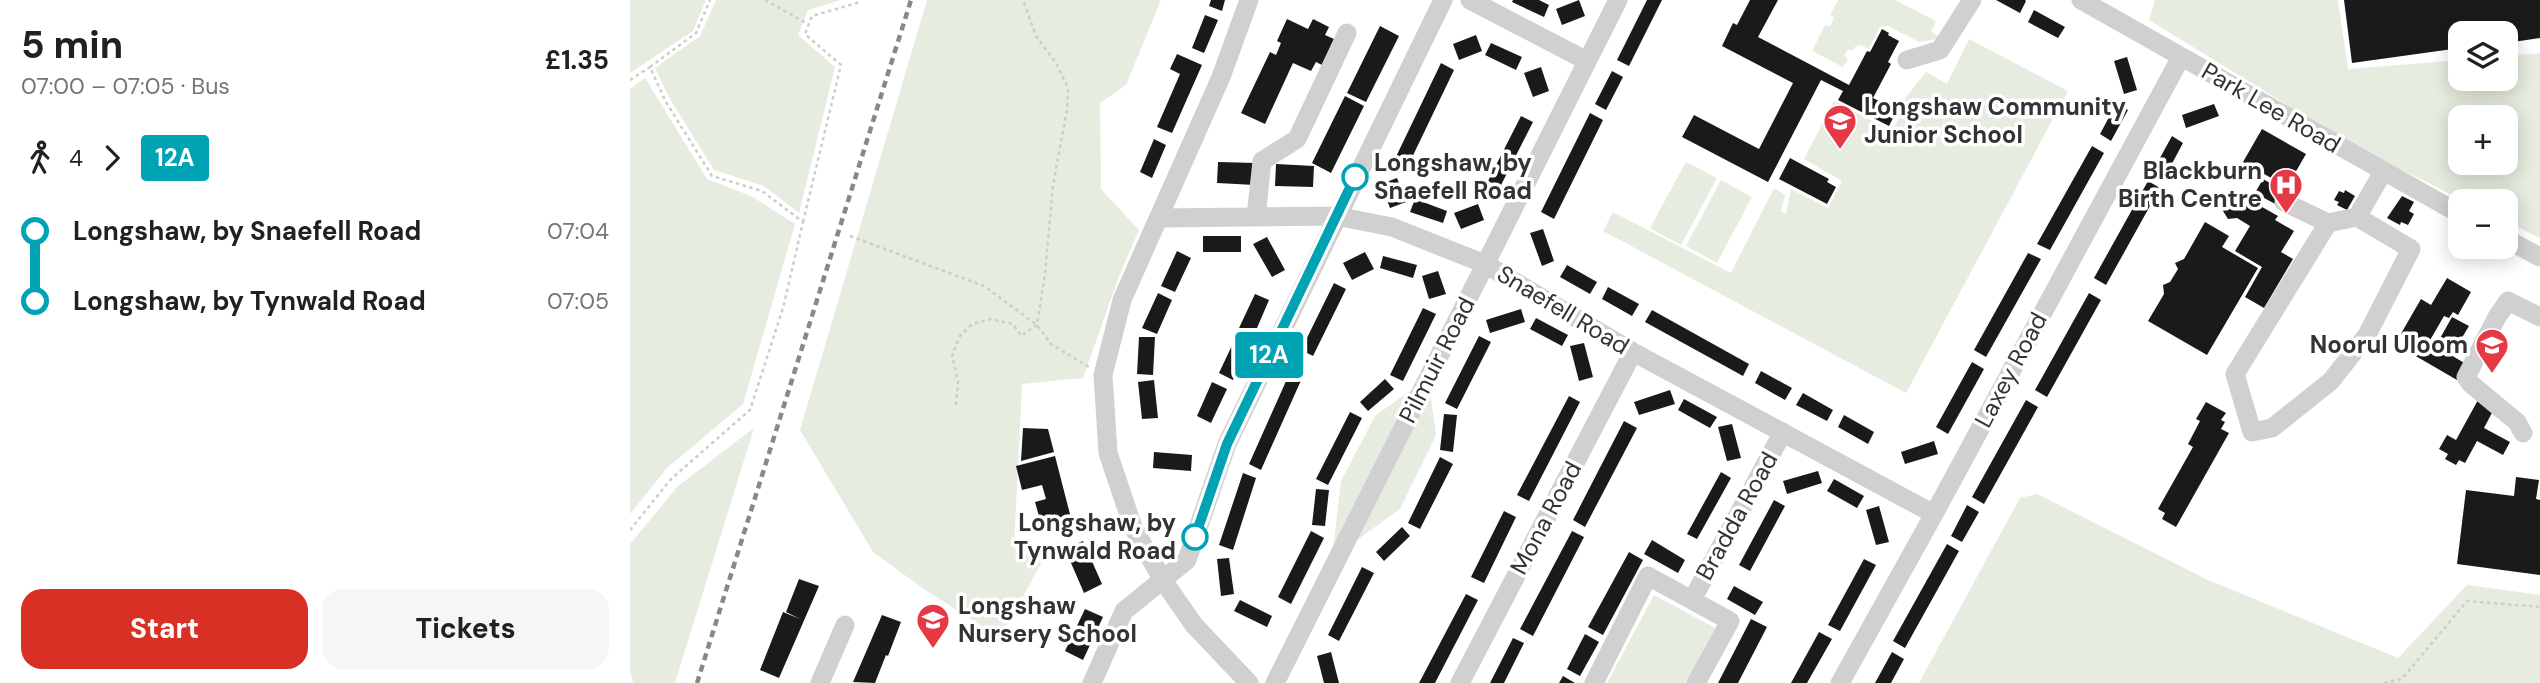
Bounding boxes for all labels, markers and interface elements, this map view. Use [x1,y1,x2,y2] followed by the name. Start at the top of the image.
[21,20,123,70] text: 5 min
[2448,21,2518,259] map controls
[2448,21,2518,91] button: layers
[545,43,609,77] text: £1.35
[2196,55,2346,160] street label: Park Lee Road
[21,71,230,101] text: 07:00 – 07:05 · Bus
[1864,91,2127,150] place label: Longshaw Community Junior School
[1821,102,1859,151] school or university icon: Longshaw Community Junior School
[2448,105,2518,175] button: +
[21,139,59,177] icon: walk
[93,139,131,177] icon: forward
[155,142,195,173] text: 12A
[69,143,83,173] text: 4
[1374,147,1532,206] place label: Longshaw, by Snaefell Road
[2118,155,2262,214] place label: Blackburn Birth Centre
[1342,164,1368,190] marker: Longshaw, by Snaefell Road
[2267,166,2305,215] hospital icon: Blackburn Birth Centre
[2448,189,2518,259] button: −
[73,214,421,248] text: Longshaw, by Snaefell Road
[547,216,609,246] text: 07:04
[1492,258,1635,361] street label: Snaefell Road
[73,284,426,318] text: Longshaw, by Tynwald Road
[547,286,609,316] text: 07:05
[1392,292,1481,428] street label: Pilmuir Road
[1967,307,2054,433] street label: Laxey Road
[2473,326,2511,375] school or university icon: Noorul Uloom
[2310,329,2468,360] place label: Noorul Uloom
[1229,332,1309,378] line badge: 12A
[1249,339,1289,370] text: 12A
[1689,446,1784,585] street label: Bradda Road
[1503,456,1588,580] street label: Mona Road
[1014,507,1176,566] place label: Longshaw, by Tynwald Road
[1182,524,1208,550] marker: Longshaw, by Tynwald Road
[21,589,308,669] button: Start
[322,589,609,669] button: Tickets
[958,590,1137,649] place label: Longshaw Nursery School
[914,601,952,650] school or university icon: Longshaw Nursery School

